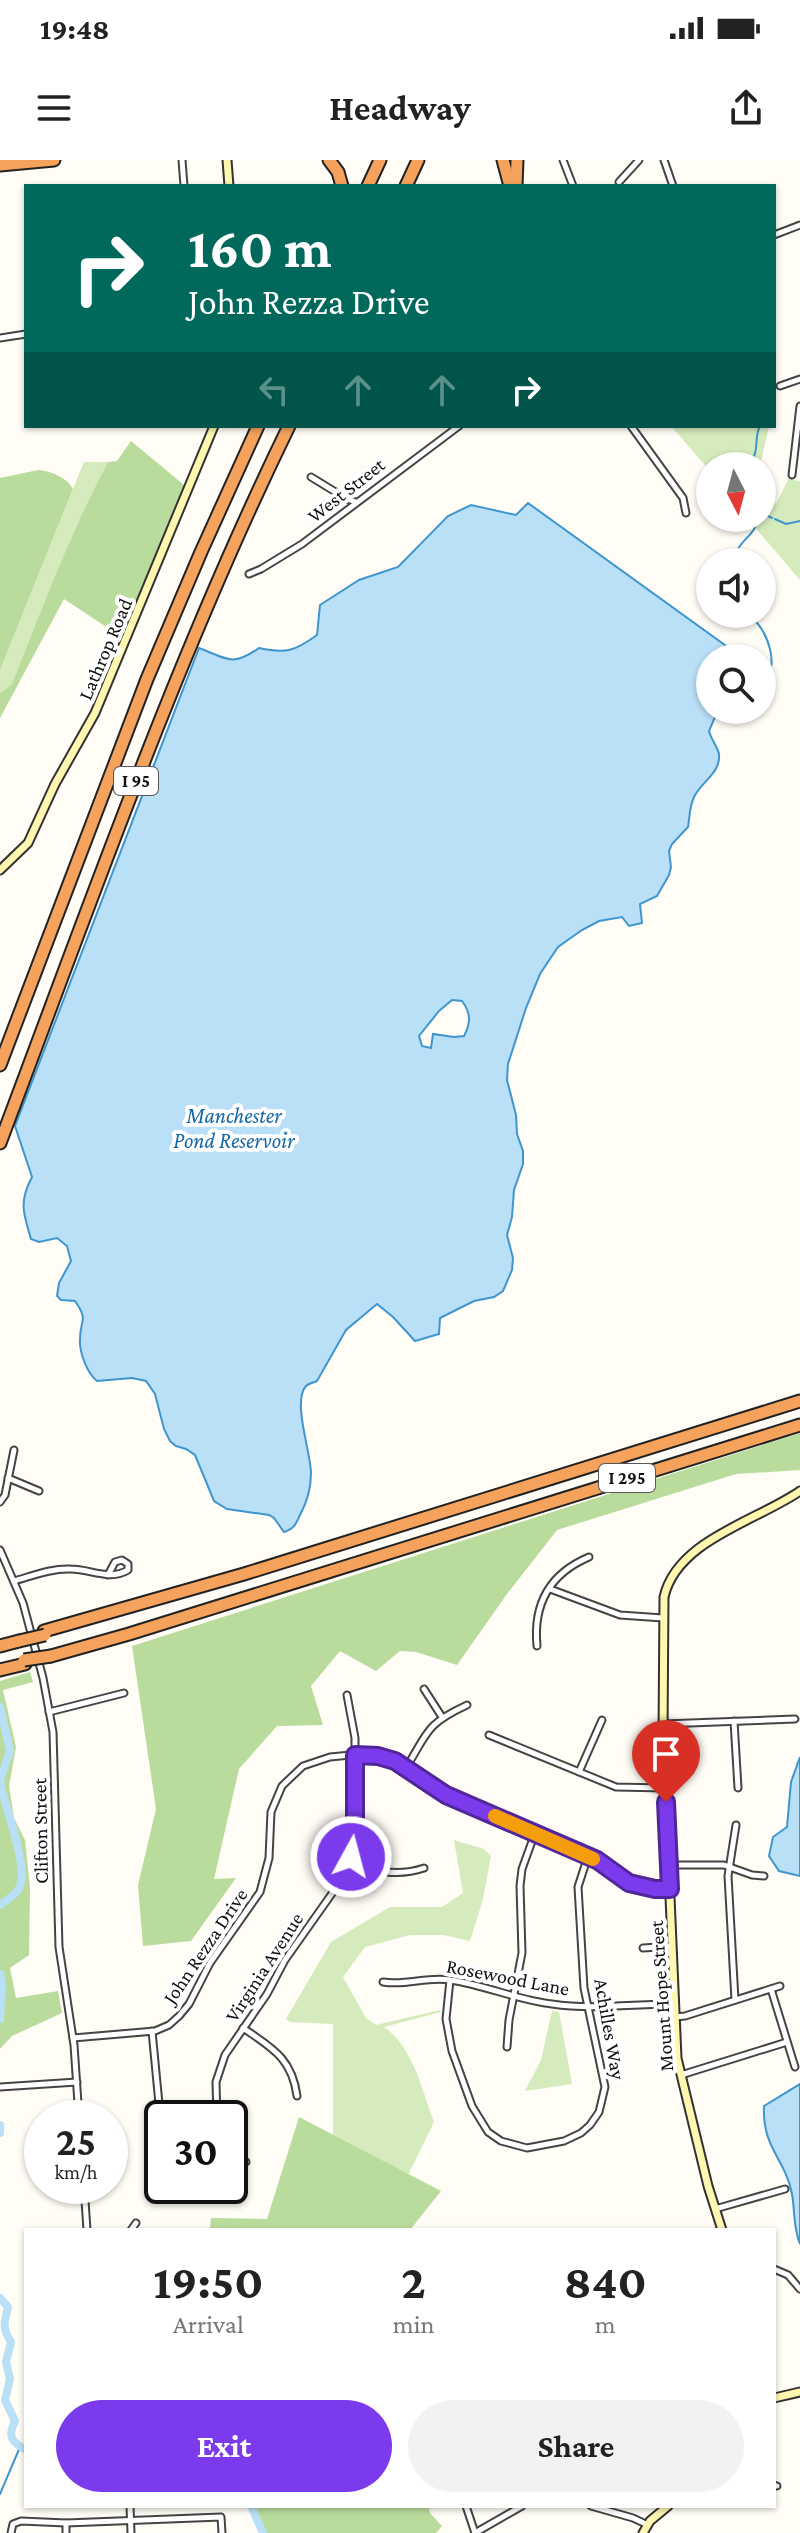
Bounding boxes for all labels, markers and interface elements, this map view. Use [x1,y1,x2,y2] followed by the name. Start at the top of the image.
[40,12,110,45] text: 19:48
[32,86,76,130] icon: menu
[724,86,768,130] icon: share
[329,88,471,128] text: Headway
[56,216,160,320] icon: right
[188,217,332,279] text: 160 m
[188,282,430,322] text: John Rezza Drive
[252,368,296,412] icon: left
[336,368,380,412] icon: ahead
[420,368,464,412] icon: ahead
[504,368,548,412] icon: right
[696,452,776,532] north arrow
[696,452,776,724] map controls
[303,453,389,527] street label: West Street
[696,548,776,628] button: sound
[74,595,137,703] street label: Lathrop Road
[696,644,776,724] button: search
[114,767,158,795] road number: I 95
[173,1103,296,1153] water label: Manchester Pond Reservoir
[599,1464,655,1492] road number: I 295
[632,1720,700,1802] pin
[644,1732,688,1776] icon: arrive
[28,1777,52,1884] street label: Clifton Street
[309,1815,393,1899] position arrow
[157,1884,253,2010] street label: John Rezza Drive
[220,1908,308,2026] street label: Virginia Avenue
[645,1919,678,2072] street label: Mount Hope Street
[445,1954,572,2000] street label: Rosewood Lane
[589,1977,630,2082] street label: Achilles Way
[144,2100,248,2204] speed limit sign: 30
[56,2119,96,2164] text: 25
[54,2161,98,2183] text: km/h
[153,2255,263,2308] text: 19:50
[401,2255,426,2308] text: 2
[564,2255,647,2308] text: 840
[173,2310,244,2339] text: Arrival
[393,2310,434,2339] text: min
[595,2310,616,2339] text: m
[56,2400,392,2492] button: Exit
[408,2400,744,2492] button: Share

